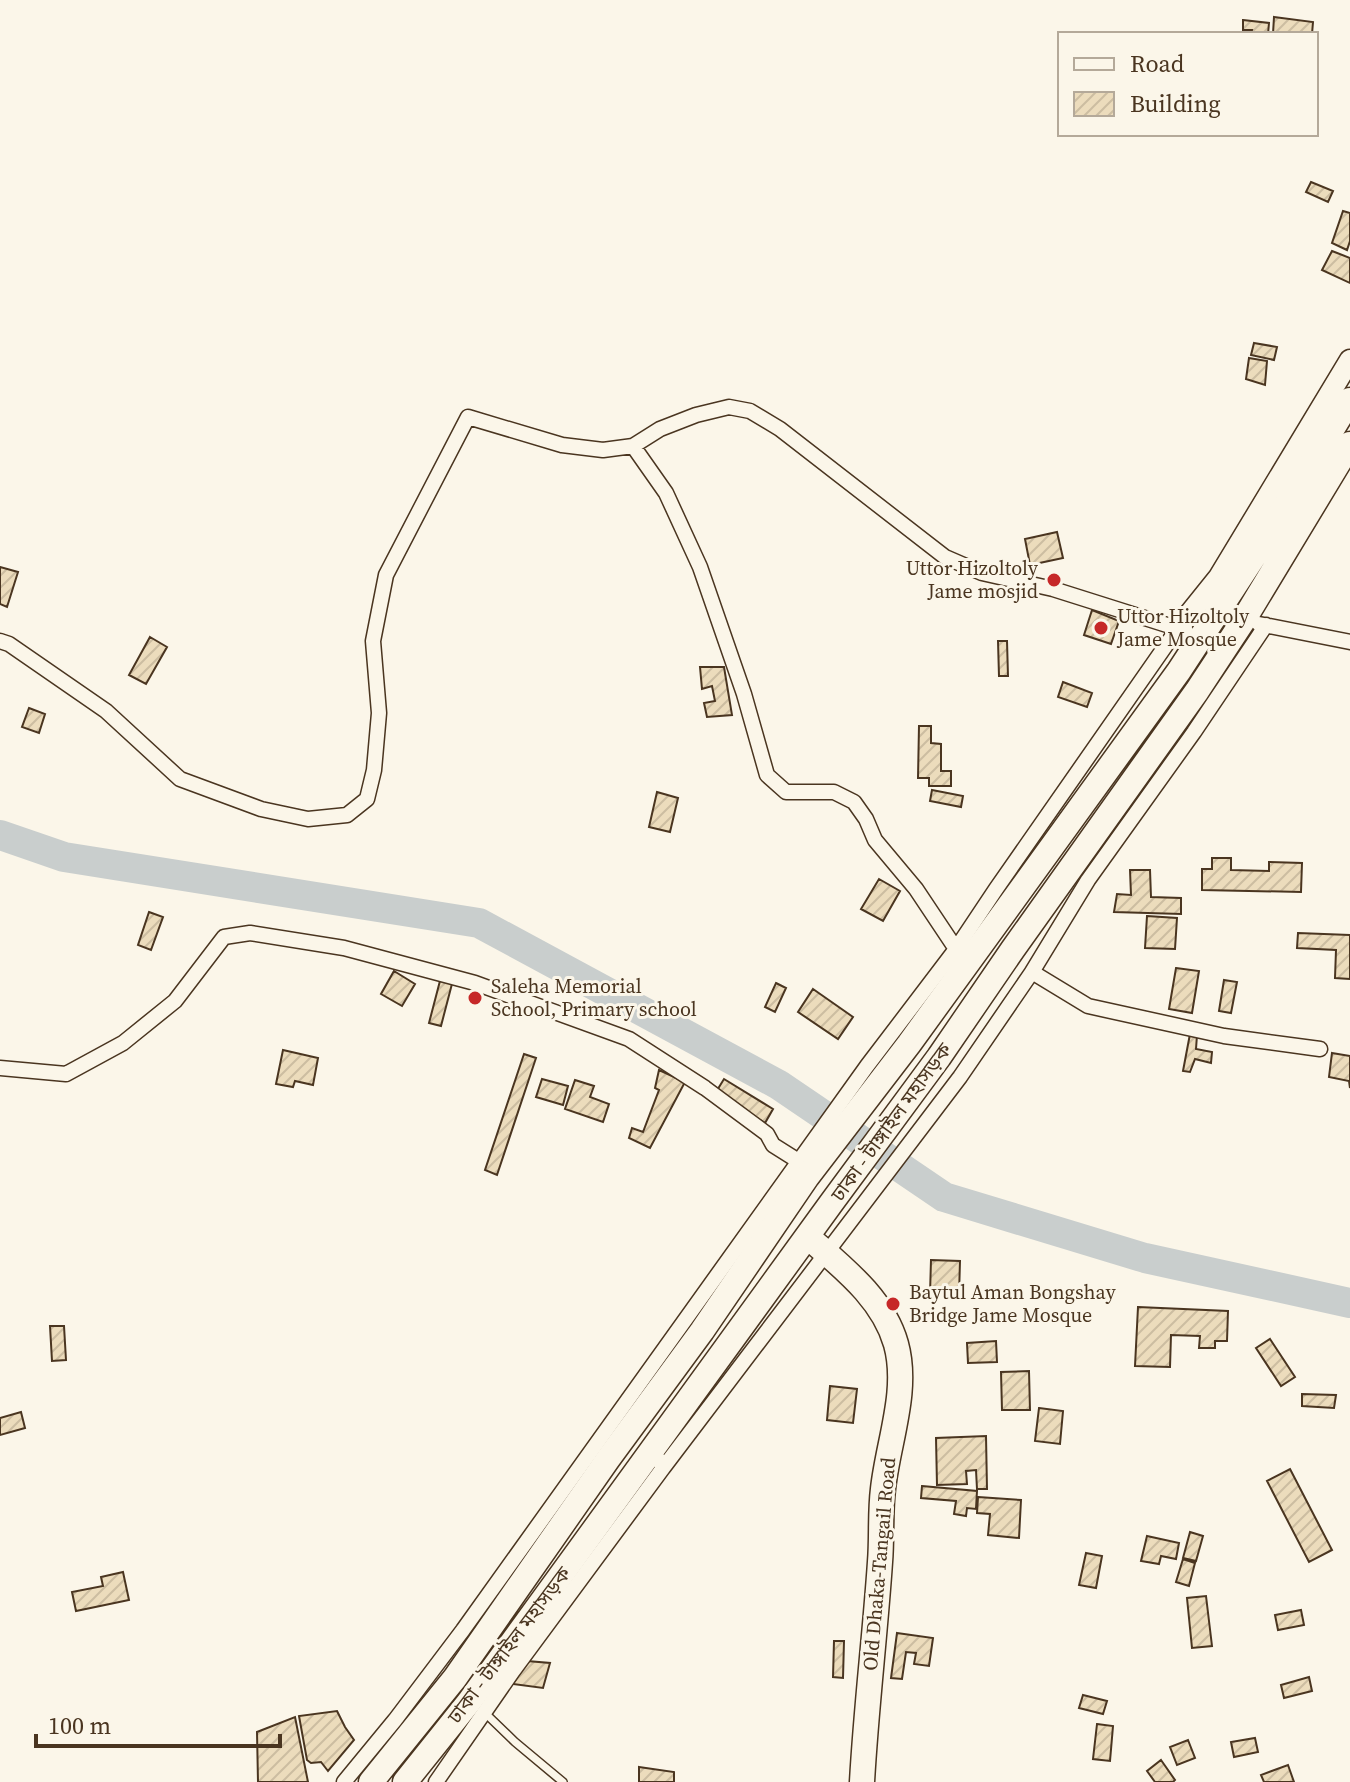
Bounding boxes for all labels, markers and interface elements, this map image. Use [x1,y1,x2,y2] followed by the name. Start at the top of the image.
[1058,32,1318,136] legend
[1130,47,1185,80] text: Road
[1130,87,1221,120] text: Building
[906,554,1039,605] place label: Uttor Hizoltoly Jame mosjid
[1045,571,1063,589] marker: Uttor Hizoltoly Jame mosjid
[1116,602,1250,653] place label: Uttor Hizoltoly Jame Mosque
[1092,619,1110,637] marker: Uttor Hizoltoly Jame Mosque
[491,972,697,1023] place label: Saleha Memorial School, Primary school
[466,989,484,1007] marker: Saleha Memorial School, Primary school
[823,1036,959,1208] street label: ঢাকা - টাঙ্গাইল মহাসড়ক
[909,1278,1116,1329] place label: Baytul Aman Bongshay Bridge Jame Mosque
[884,1295,902,1313] marker: Baytul Aman Bongshay Bridge Jame Mosque
[856,1455,902,1672] street label: Old Dhaka-Tangail Road
[440,1560,578,1730] street label: ঢাকা - টাঙ্গাইল মহাসড়ক
[36,1698,280,1748] scale bar
[48,1709,111,1742] text: 100 m

